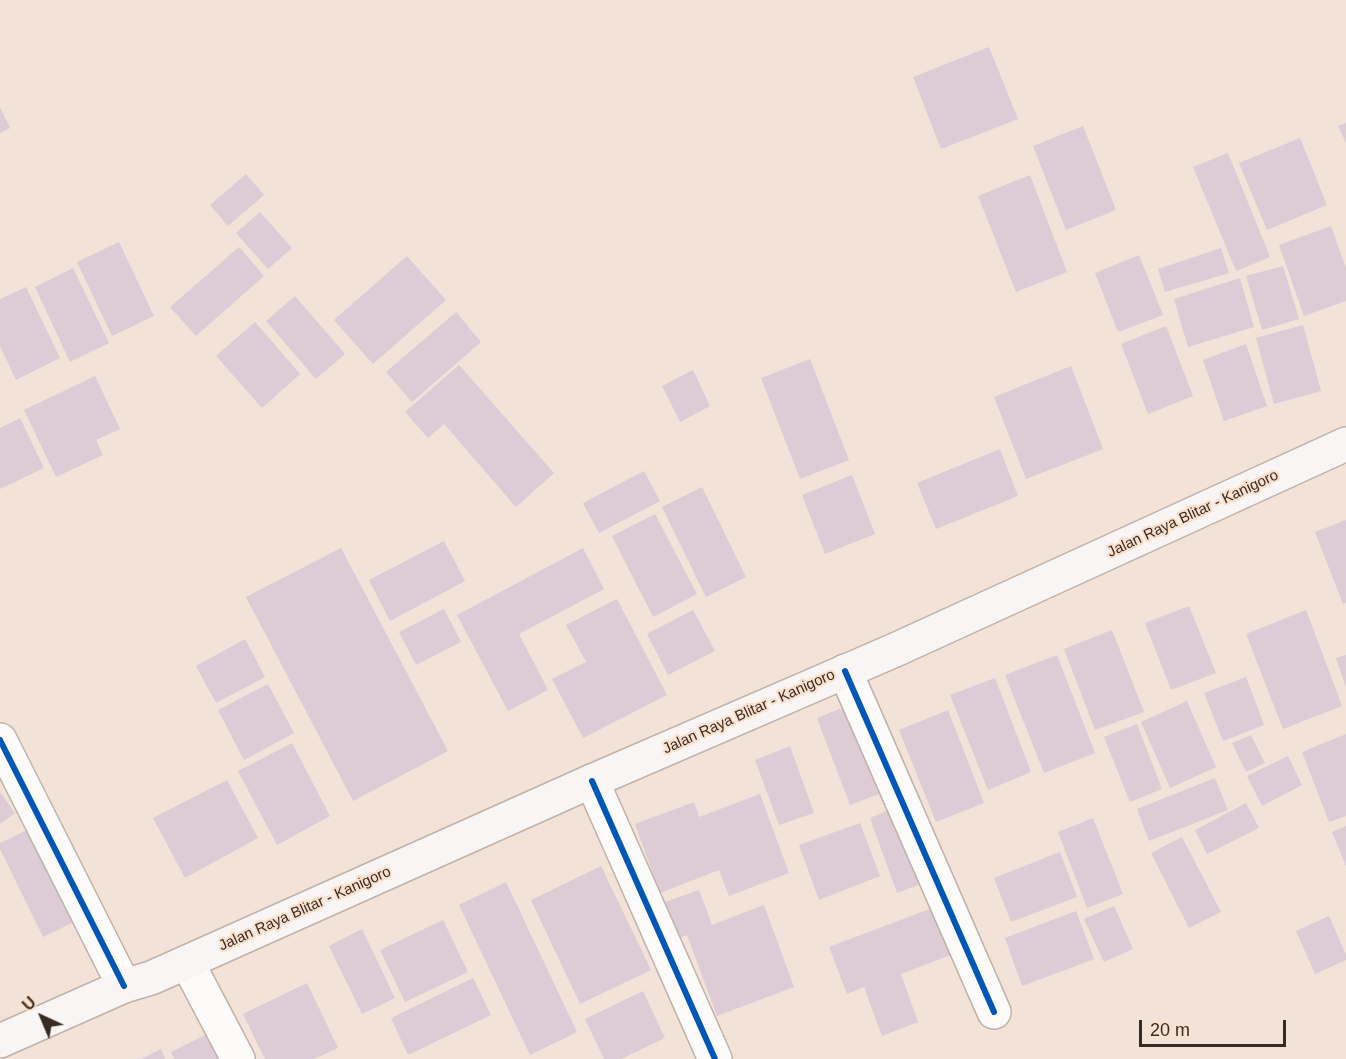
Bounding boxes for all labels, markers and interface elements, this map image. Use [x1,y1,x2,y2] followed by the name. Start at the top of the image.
[1105,466,1281,562] street label: Jalan Raya Blitar - Kanigoro
[660,666,838,758] street label: Jalan Raya Blitar - Kanigoro
[216,863,394,955] street label: Jalan Raya Blitar - Kanigoro
[12,987,72,1047] north arrow
[19,994,39,1014] text: U
[1142,1008,1289,1046] scale bar
[1150,1020,1190,1040] text: 20 m

